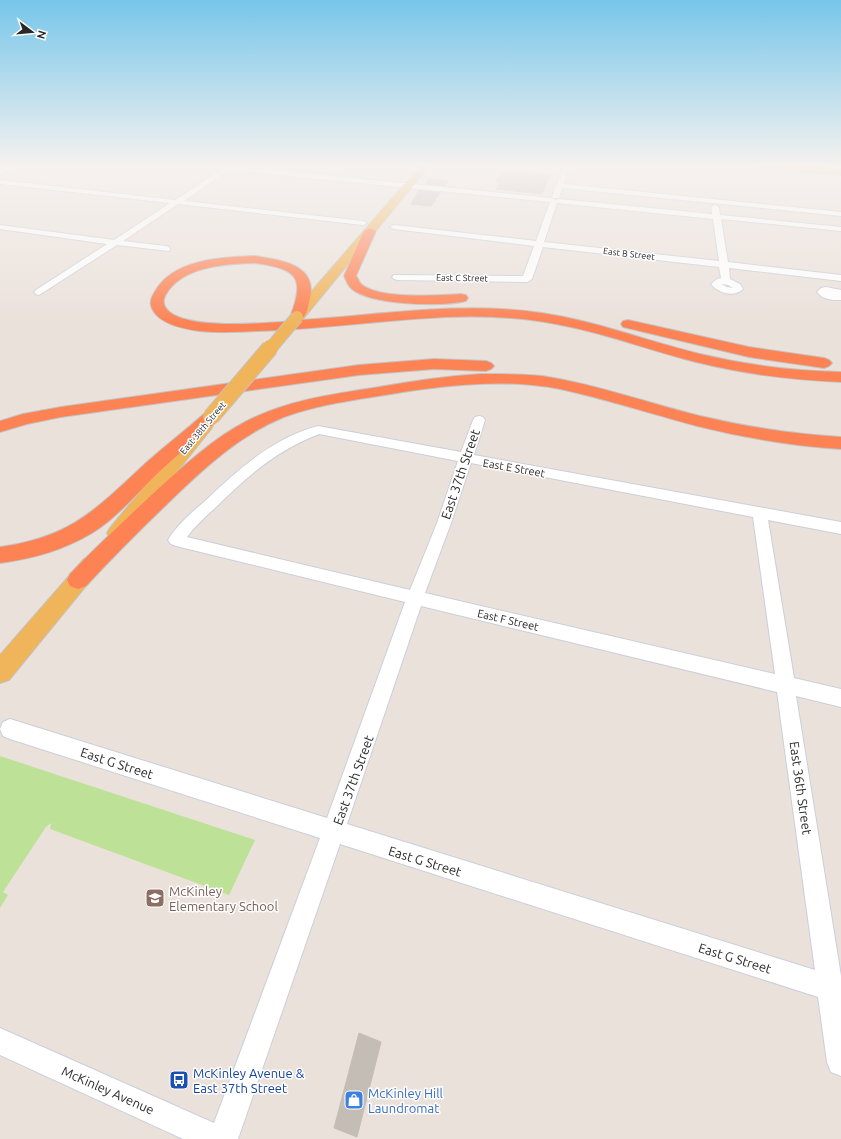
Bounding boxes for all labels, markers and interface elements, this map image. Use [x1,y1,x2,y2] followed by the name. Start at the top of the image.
[12,12,52,52] north arrow
[35,29,49,40] text: N
[603,246,656,262] street label: East B Street
[436,273,488,283] street label: East C Street
[178,399,228,456] street label: East 38th Street
[438,427,482,521] street label: East 37th Street
[482,457,547,479] street label: East E Street
[476,607,540,633] street label: East F Street
[330,733,376,827] street label: East 37th Street
[788,740,814,836] street label: East 36th Street
[79,745,155,781] street label: East G Street
[387,843,463,879] street label: East G Street
[169,884,278,913] place label: McKinley Elementary School
[144,887,166,909] school or university icon: McKinley Elementary School
[697,940,773,976] street label: East G Street
[60,1063,156,1117] street label: McKinley Avenue
[193,1066,305,1095] place label: McKinley Avenue & East 37th Street
[168,1069,190,1091] bus stop icon: McKinley Avenue & East 37th Street
[368,1086,444,1115] place label: McKinley Hill Laundromat
[343,1089,365,1111] shop icon: McKinley Hill Laundromat

